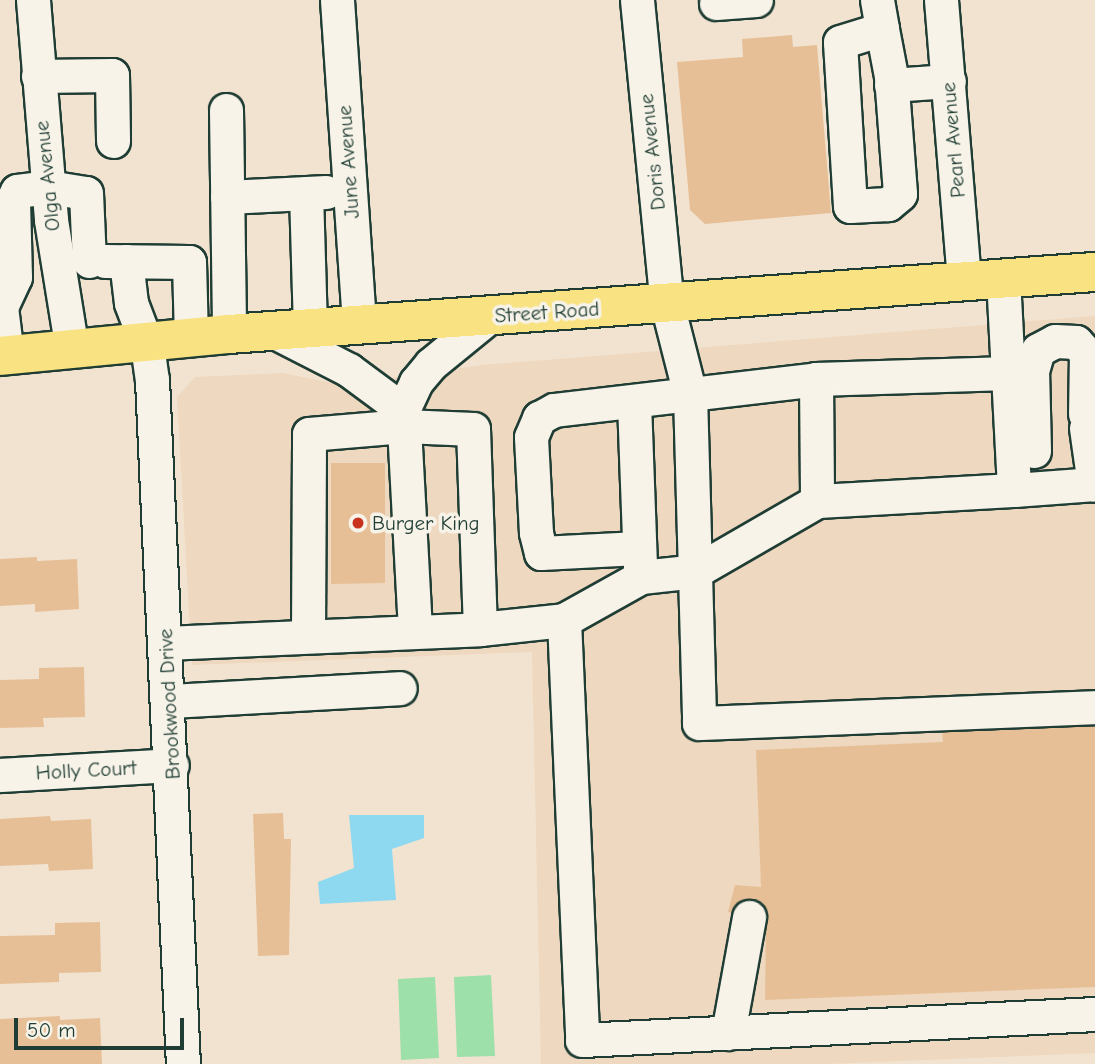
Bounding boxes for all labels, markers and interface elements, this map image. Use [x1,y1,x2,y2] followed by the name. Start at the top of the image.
[935,81,971,199] street label: Pearl Avenue
[633,92,671,212] street label: Doris Avenue
[331,105,365,219] street label: June Avenue
[29,119,65,233] street label: Olga Avenue
[494,296,600,328] street label: Street Road
[372,510,480,536] place label: Burger King
[350,515,366,531] marker: Burger King
[152,628,186,780] street label: Brookwood Drive
[35,755,137,785] street label: Holly Court
[18,1004,187,1048] scale bar
[27,1018,76,1042] text: 50 m

